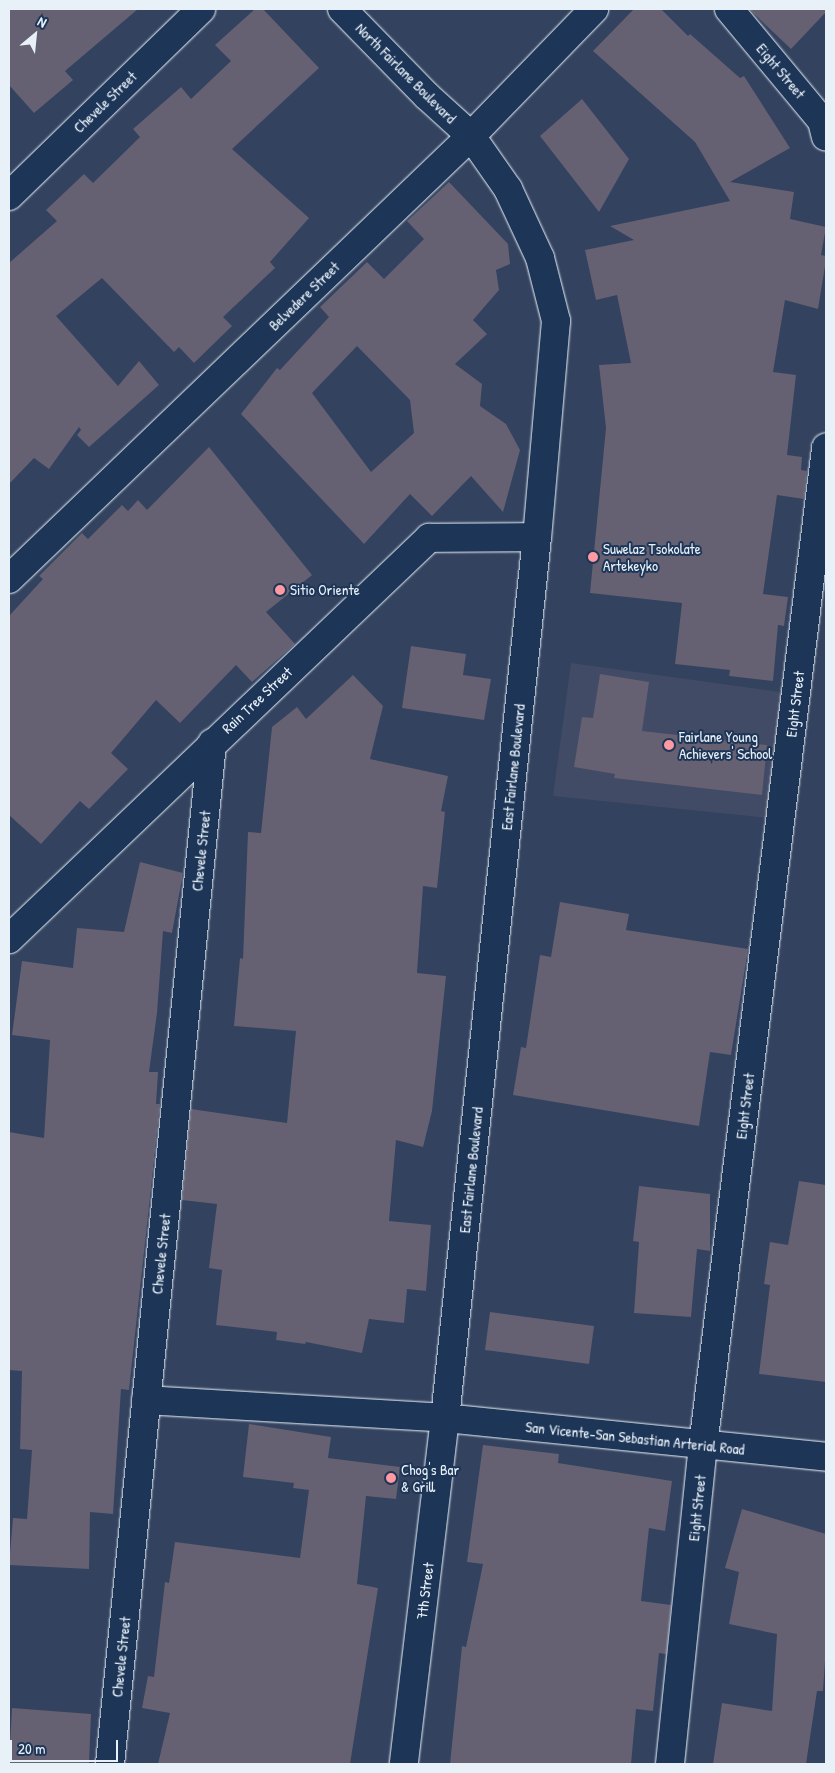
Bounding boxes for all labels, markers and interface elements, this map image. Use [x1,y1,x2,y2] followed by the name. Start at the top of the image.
[10,10,60,60] north arrow
[35,11,50,31] text: N
[352,19,460,127] street label: North Fairlane Boulevard
[753,40,809,102] street label: Eight Street
[70,67,140,137] street label: Chevele Street
[265,258,343,334] street label: Belvedere Street
[603,539,701,574] place label: Suwelaz Tsokolate Artekeyko
[587,551,599,563] marker: Suwelaz Tsokolate Artekeyko
[290,581,360,599] place label: Sitio Oriente
[274,584,286,596] marker: Sitio Oriente
[218,663,296,737] street label: Rain Tree Street
[782,670,808,738] street label: Eight Street
[497,703,529,831] street label: East Fairlane Boulevard
[679,727,772,762] place label: Fairlane Young Achievers' School
[663,739,675,751] marker: Fairlane Young Achievers' School
[188,810,214,892] street label: Chevele Street
[732,1072,758,1140] street label: Eight Street
[455,1106,487,1234] street label: East Fairlane Boulevard
[148,1213,174,1295] street label: Chevele Street
[525,1418,745,1458] street label: San Vicente-San Sebastian Arterial Road
[401,1460,459,1495] place label: Chog's Bar & Grill
[385,1472,397,1484] marker: Chog's Bar & Grill
[685,1474,709,1542] street label: Eight Street
[413,1561,437,1621] street label: 7th Street
[108,1616,134,1698] street label: Chevele Street
[12,1730,120,1762] scale bar
[18,1738,45,1759] text: 20 m

